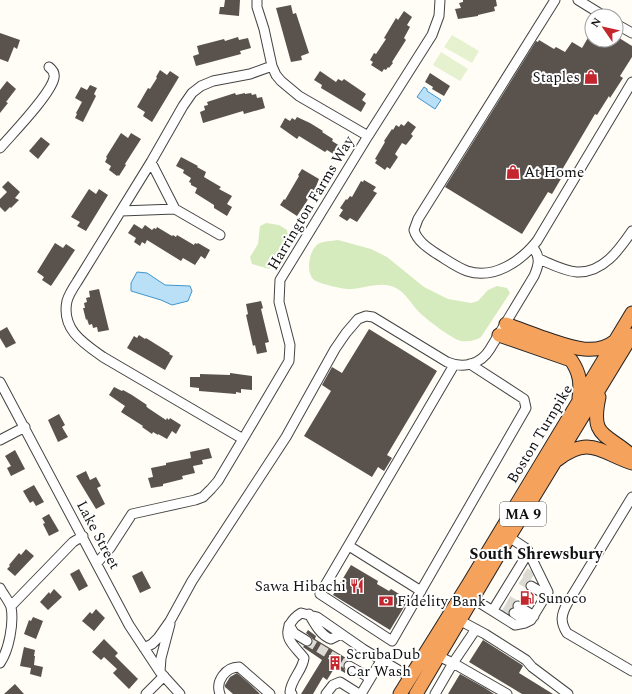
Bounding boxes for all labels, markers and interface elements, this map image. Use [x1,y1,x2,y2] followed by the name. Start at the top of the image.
[584,8,624,48] north arrow
[587,14,606,31] text: N
[533,66,580,89] place label: Staples
[583,69,599,85] shop icon: Staples
[262,131,361,275] street label: Harrington Farms Way
[524,161,584,184] place label: At Home
[505,164,521,180] shop icon: At Home
[501,380,579,488] street label: Boston Turnpike
[70,496,126,574] street label: Lake Street
[500,502,546,526] road number: MA 9
[469,542,604,566] district label: South Shrewsbury
[255,575,346,598] place label: Sawa Hibachi
[349,578,365,594] restaurant icon: Sawa Hibachi
[538,587,587,610] place label: Sunoco
[397,590,486,613] place label: Fidelity Bank
[519,590,535,606] fuel station icon: Sunoco
[378,593,394,609] bank icon: Fidelity Bank
[346,643,420,683] place label: ScrubaDub Car Wash
[327,655,343,671] building icon: ScrubaDub Car Wash

